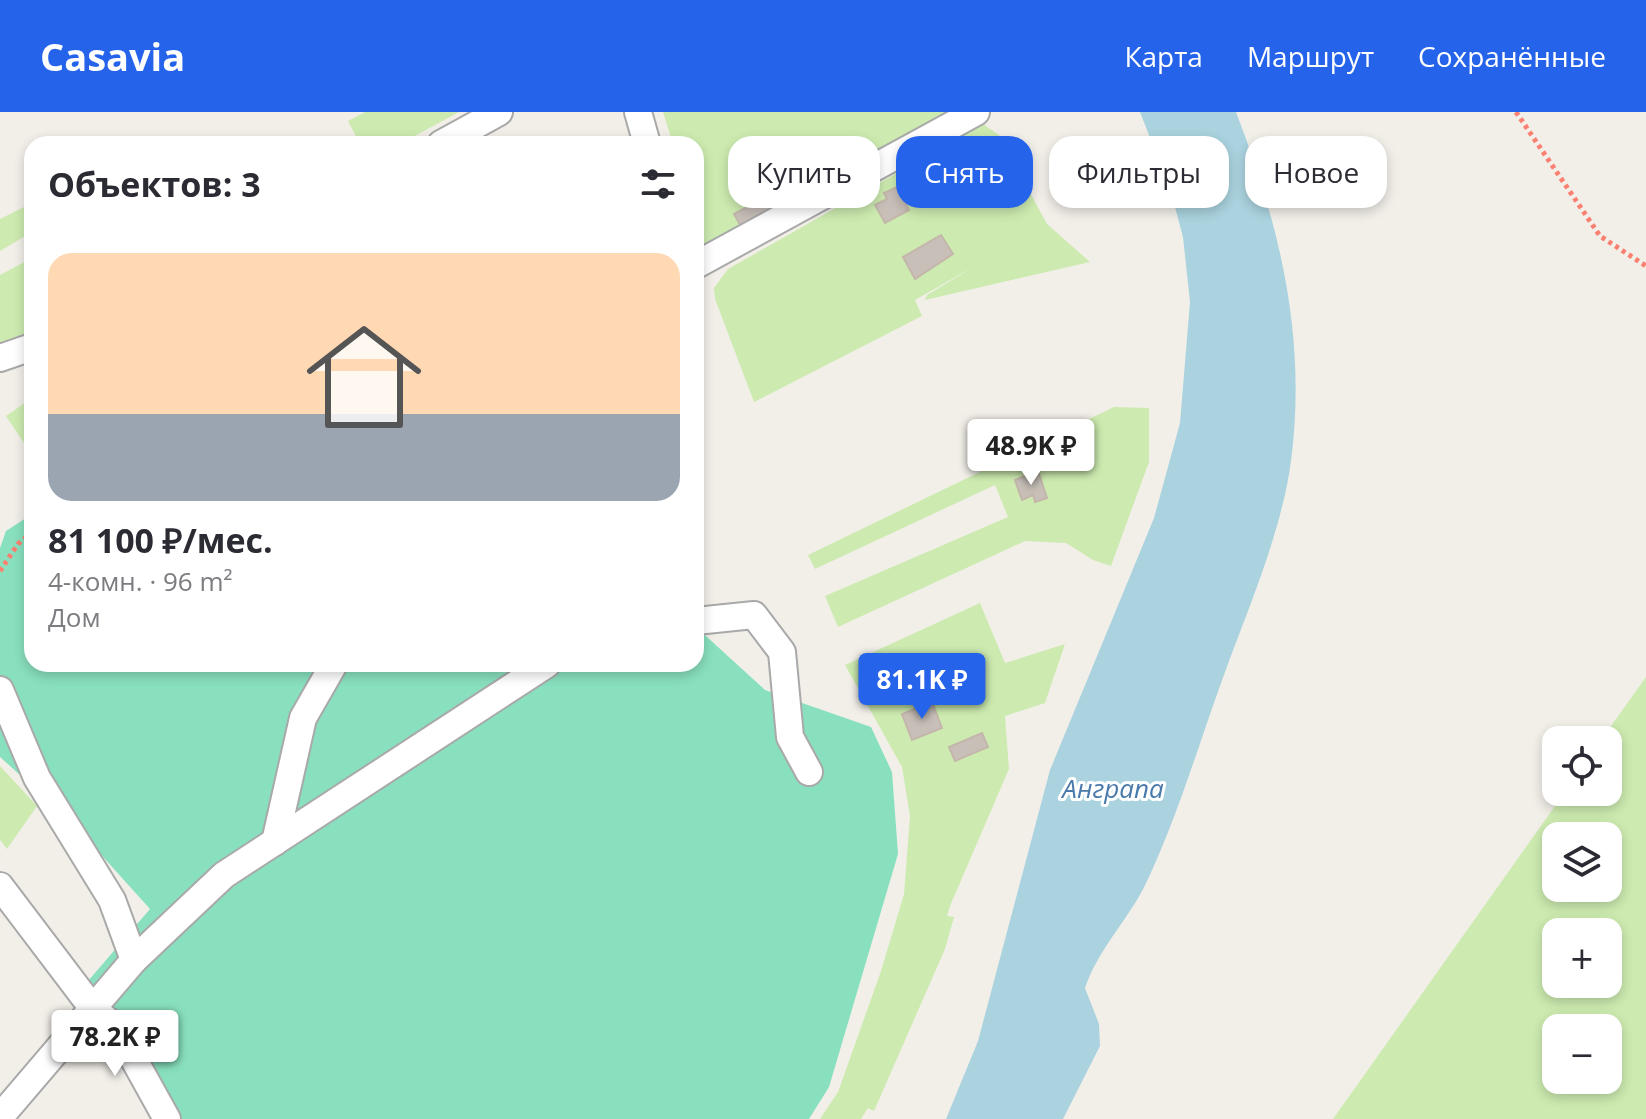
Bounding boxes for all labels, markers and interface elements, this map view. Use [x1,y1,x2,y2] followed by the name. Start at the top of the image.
[40,30,185,82] text: Casavia
[1124,37,1203,75] text: Карта
[1247,37,1374,75] text: Маршрут
[1418,37,1606,75] text: Сохранённые
[728,136,880,208] chip: Купить
[896,136,1033,208] chip: Снять
[1049,136,1229,208] chip: Фильтры
[1245,136,1387,208] chip: Новое
[48,161,261,207] text: Объектов: 3
[636,162,680,206] icon: filters
[292,305,436,449] icon: home
[957,419,1105,487] pin: 48.9K ₽
[985,427,1077,463] text: 48.9K ₽
[48,517,273,563] text: 81 100 ₽/мес.
[48,563,233,599] text: 4-комн. · 96 m²
[48,599,101,635] text: Дом
[848,653,996,721] pin: 81.1K ₽
[876,661,968,697] text: 81.1K ₽
[1542,726,1622,1094] map controls
[1542,726,1622,806] button: locate
[1060,770,1164,806] water label: Анграпа
[1542,822,1622,902] button: layers
[1542,918,1622,998] button: +
[41,1010,189,1078] pin: 78.2K ₽
[1542,1014,1622,1094] button: −
[69,1018,161,1054] text: 78.2K ₽

